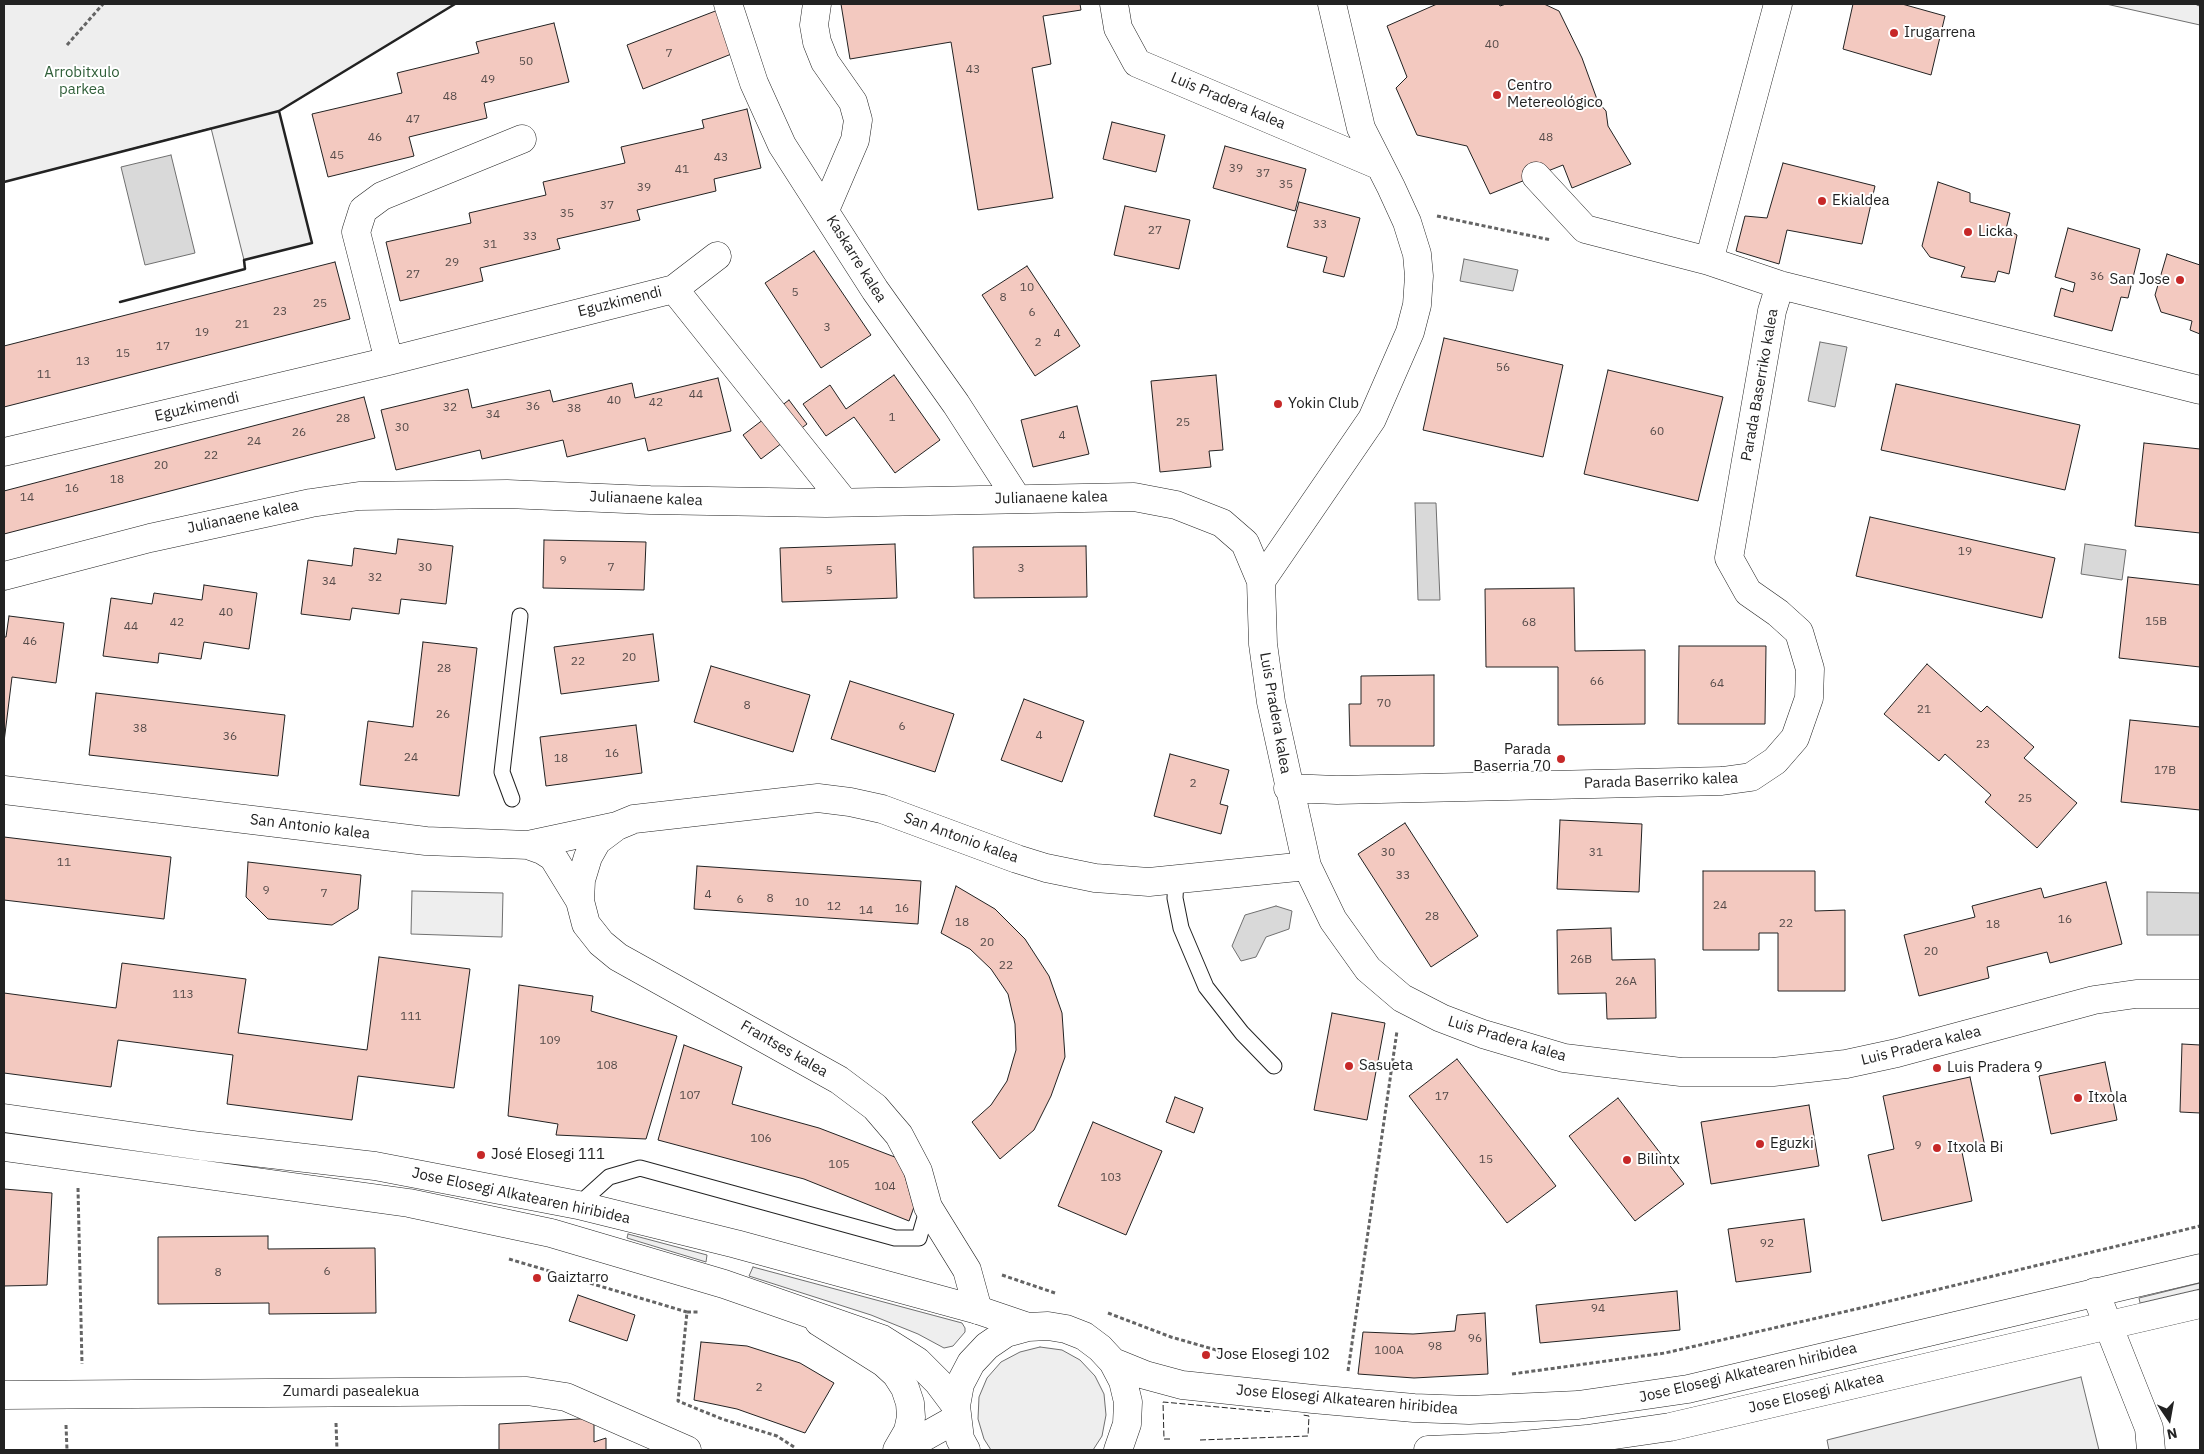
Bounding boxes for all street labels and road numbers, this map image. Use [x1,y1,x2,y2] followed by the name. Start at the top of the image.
[1168,69,1288,133] street label: Luis Pradera kalea
[822,212,890,306] street label: Kaskarre kalea
[576,283,664,321] street label: Eguzkimendi
[1738,307,1782,463] street label: Parada Baserriko kalea
[153,389,241,425] street label: Eguzkimendi
[589,488,703,510] street label: Julianaene kalea
[994,488,1108,508] street label: Julianaene kalea
[186,496,300,538] street label: Julianaene kalea
[1255,651,1295,775] street label: Luis Pradera kalea
[1583,769,1739,793] street label: Parada Baserriko kalea
[901,809,1021,867] street label: San Antonio kalea
[249,811,371,843] street label: San Antonio kalea
[1446,1012,1568,1066] street label: Luis Pradera kalea
[737,1017,831,1081] street label: Frantses kalea
[1859,1022,1983,1070] street label: Luis Pradera kalea
[410,1164,632,1228] street label: Jose Elosegi Alkatearen hiribidea
[1637,1339,1859,1407] street label: Jose Elosegi Alkatearen hiribidea
[1747,1369,1885,1417] street label: Jose Elosegi Alkatea
[1235,1381,1459,1419] street label: Jose Elosegi Alkatearen hiribidea
[283,1383,419,1401] street label: Zumardi pasealekua

